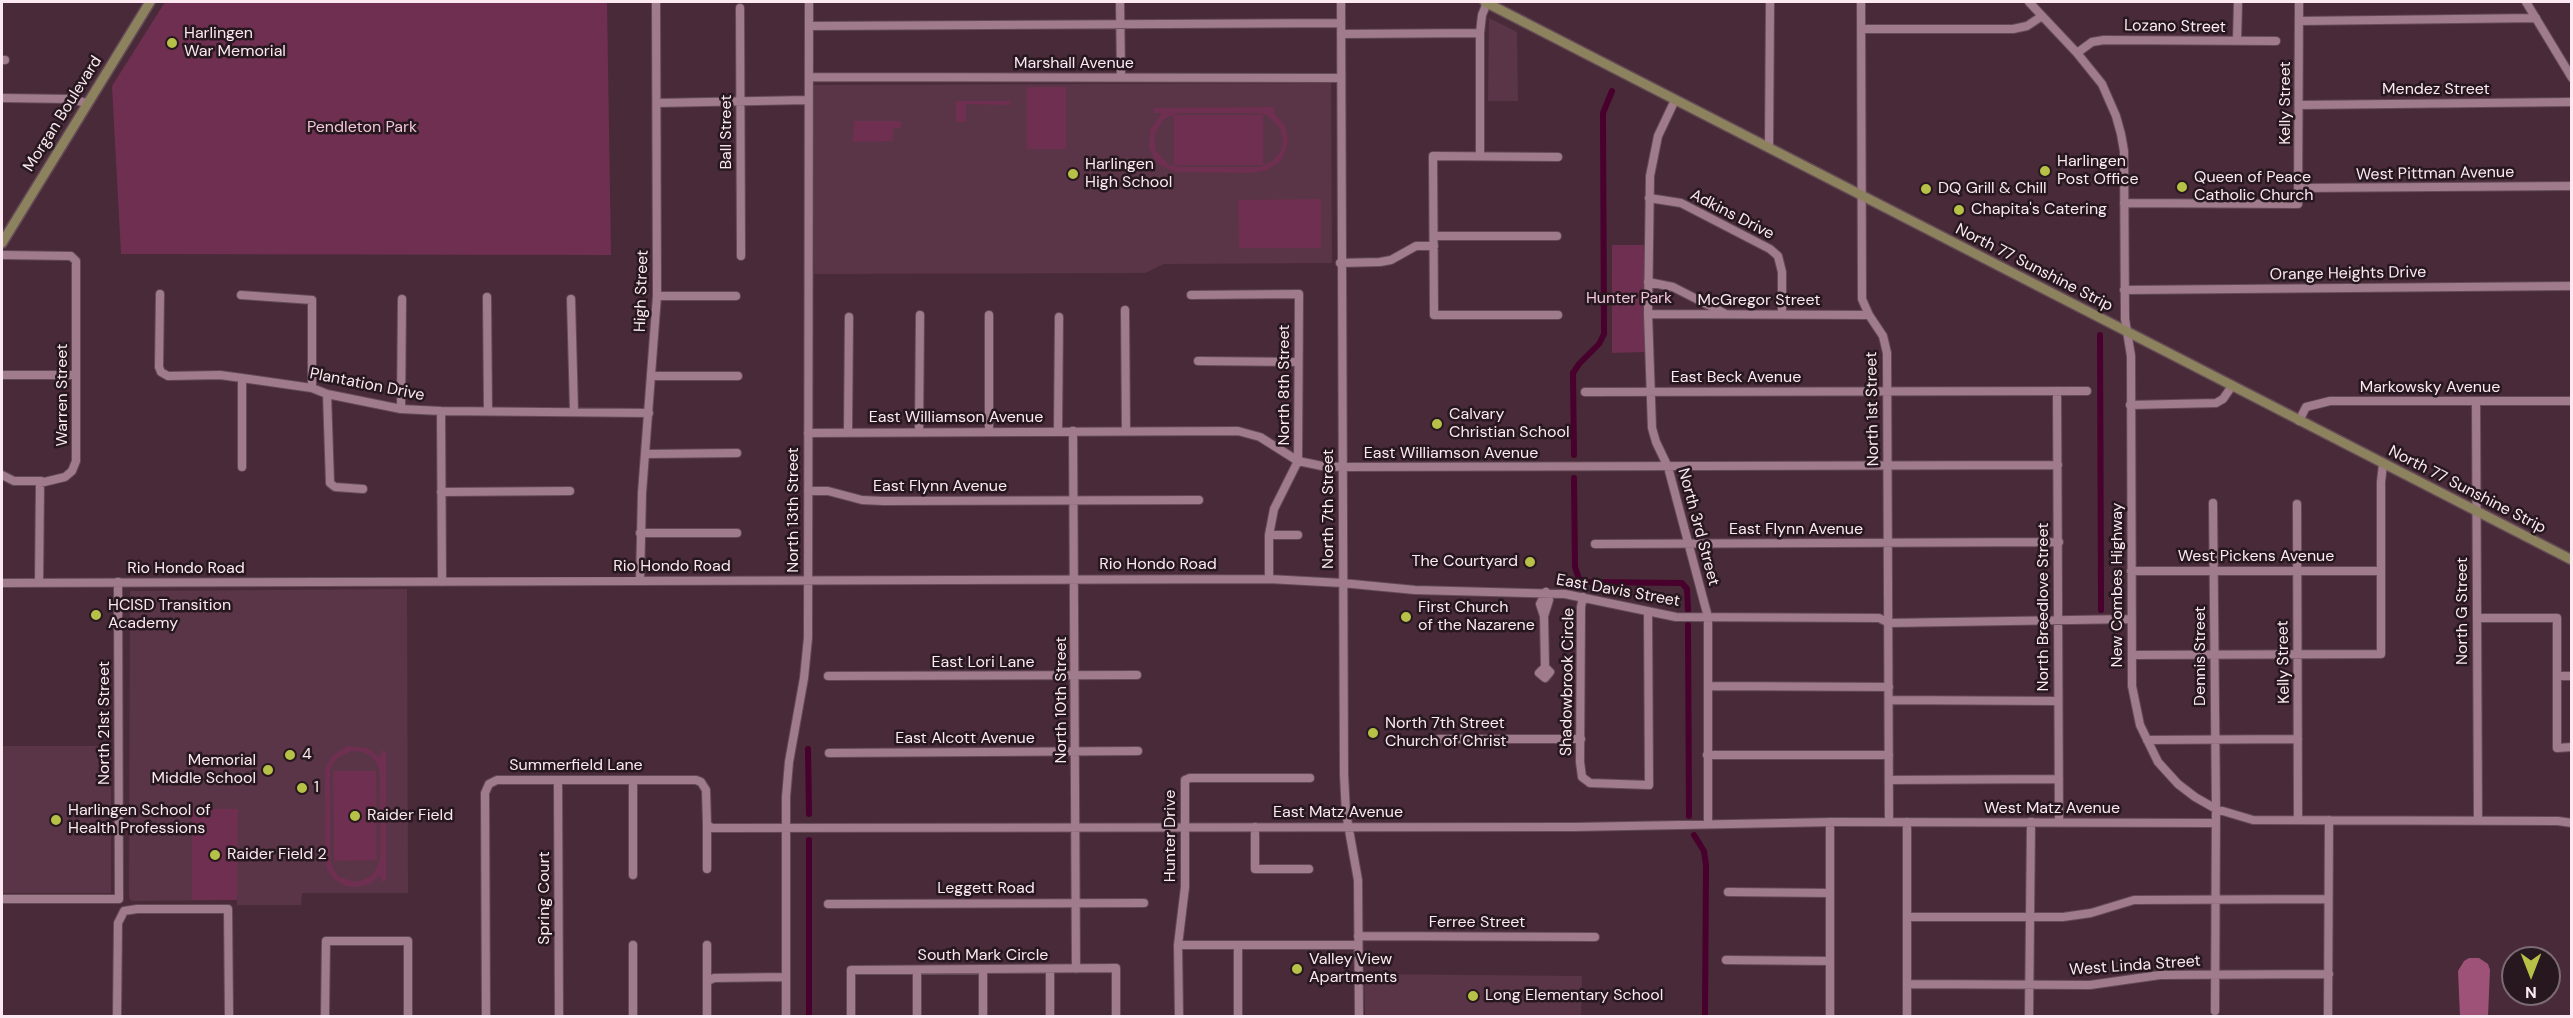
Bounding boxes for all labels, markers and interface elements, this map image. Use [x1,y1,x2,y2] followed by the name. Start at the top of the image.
[2124,17,2226,37] street label: Lozano Street
[184,24,286,62] place label: Harlingen War Memorial
[165,36,179,50] marker: Harlingen War Memorial
[20,53,106,175] street label: Morgan Boulevard
[1014,54,1134,74] street label: Marshall Avenue
[2276,61,2296,145] street label: Kelly Street
[2382,80,2490,100] street label: Mendez Street
[717,94,737,170] street label: Ball Street
[307,118,417,138] park label: Pendleton Park
[2057,152,2139,190] place label: Harlingen Post Office
[1085,155,1172,193] place label: Harlingen High School
[2356,163,2514,185] street label: West Pittman Avenue
[2038,164,2052,178] marker: Harlingen Post Office
[1066,167,1080,181] marker: Harlingen High School
[2194,168,2314,206] place label: Queen of Peace Catholic Church
[1938,179,2047,199] place label: DQ Grill & Chill
[2175,180,2189,194] marker: Queen of Peace Catholic Church
[1919,182,1933,196] marker: DQ Grill & Chill
[1687,186,1777,244] street label: Adkins Drive
[1971,200,2107,220] place label: Chapita's Catering
[1952,203,1966,217] marker: Chapita's Catering
[1952,220,2116,316] street label: North 77 Sunshine Strip
[631,249,653,333] street label: High Street
[2270,263,2426,285] street label: Orange Heights Drive
[1586,289,1672,309] park label: Hunter Park
[1697,291,1821,311] street label: McGregor Street
[1275,325,1295,445] street label: North 8th Street
[53,344,73,446] street label: Warren Street
[1862,351,1884,467] street label: North 1st Street
[308,364,426,406] street label: Plantation Drive
[1671,368,1801,388] street label: East Beck Avenue
[2360,378,2500,398] street label: Markowsky Avenue
[1449,405,1570,443] place label: Calvary Christian School
[869,408,1043,428] street label: East Williamson Avenue
[1430,417,1444,431] marker: Calvary Christian School
[2385,442,2549,538] street label: North 77 Sunshine Strip
[1364,444,1538,464] street label: East Williamson Avenue
[784,447,804,573] street label: North 13th Street
[1319,449,1339,569] street label: North 7th Street
[1673,466,1723,588] street label: North 3rd Street
[873,477,1007,497] street label: East Flynn Avenue
[2108,502,2128,668] street label: New Combes Highway
[1729,520,1863,540] street label: East Flynn Avenue
[2034,522,2054,692] street label: North Breedlove Street
[2178,547,2334,567] street label: West Pickens Avenue
[1411,552,1518,572] place label: The Courtyard
[1099,555,1217,575] street label: Rio Hondo Road
[1523,555,1537,569] marker: The Courtyard
[613,557,731,577] street label: Rio Hondo Road
[2453,557,2473,665] street label: North G Street
[127,559,245,579] street label: Rio Hondo Road
[1555,571,1681,611] street label: East Davis Street
[108,596,231,634] place label: HCISD Transition Academy
[1418,598,1535,636] place label: First Church of the Nazarene
[2191,606,2211,706] street label: Dennis Street
[89,608,103,622] marker: HCISD Transition Academy
[1557,608,1579,756] street label: Shadowbrook Circle
[1399,610,1413,624] marker: First Church of the Nazarene
[2274,620,2294,704] street label: Kelly Street
[1052,636,1072,764] street label: North 10th Street
[932,653,1034,673] street label: East Lori Lane
[95,661,115,785] street label: North 21st Street
[1385,714,1507,752] place label: North 7th Street Church of Christ
[1366,726,1380,740] marker: North 7th Street Church of Christ
[895,729,1035,749] street label: East Alcott Avenue
[302,745,312,765] place label: 4
[283,748,297,762] marker: 4
[152,751,256,789] place label: Memorial Middle School
[509,756,643,776] street label: Summerfield Lane
[261,763,275,777] marker: Memorial Middle School
[314,778,319,798] place label: 1
[295,781,309,795] marker: 1
[1161,790,1181,882] street label: Hunter Drive
[1984,799,2120,819] street label: West Matz Avenue
[68,801,211,839] place label: Harlingen School of Health Professions
[1273,803,1403,823] street label: East Matz Avenue
[367,806,453,826] place label: Raider Field
[348,809,362,823] marker: Raider Field
[49,813,63,827] marker: Harlingen School of Health Professions
[227,845,327,865] place label: Raider Field 2
[208,848,222,862] marker: Raider Field 2
[535,851,555,945] street label: Spring Court
[937,879,1035,899] street label: Leggett Road
[1429,913,1525,933] street label: Ferree Street
[918,946,1048,966] street label: South Mark Circle
[2501,946,2561,1006] north arrow
[1309,950,1397,988] place label: Valley View Apartments
[2069,952,2201,980] street label: West Linda Street
[1290,962,1304,976] marker: Valley View Apartments
[2525,982,2537,1003] text: N
[1485,986,1663,1006] place label: Long Elementary School
[1466,989,1480,1003] marker: Long Elementary School

